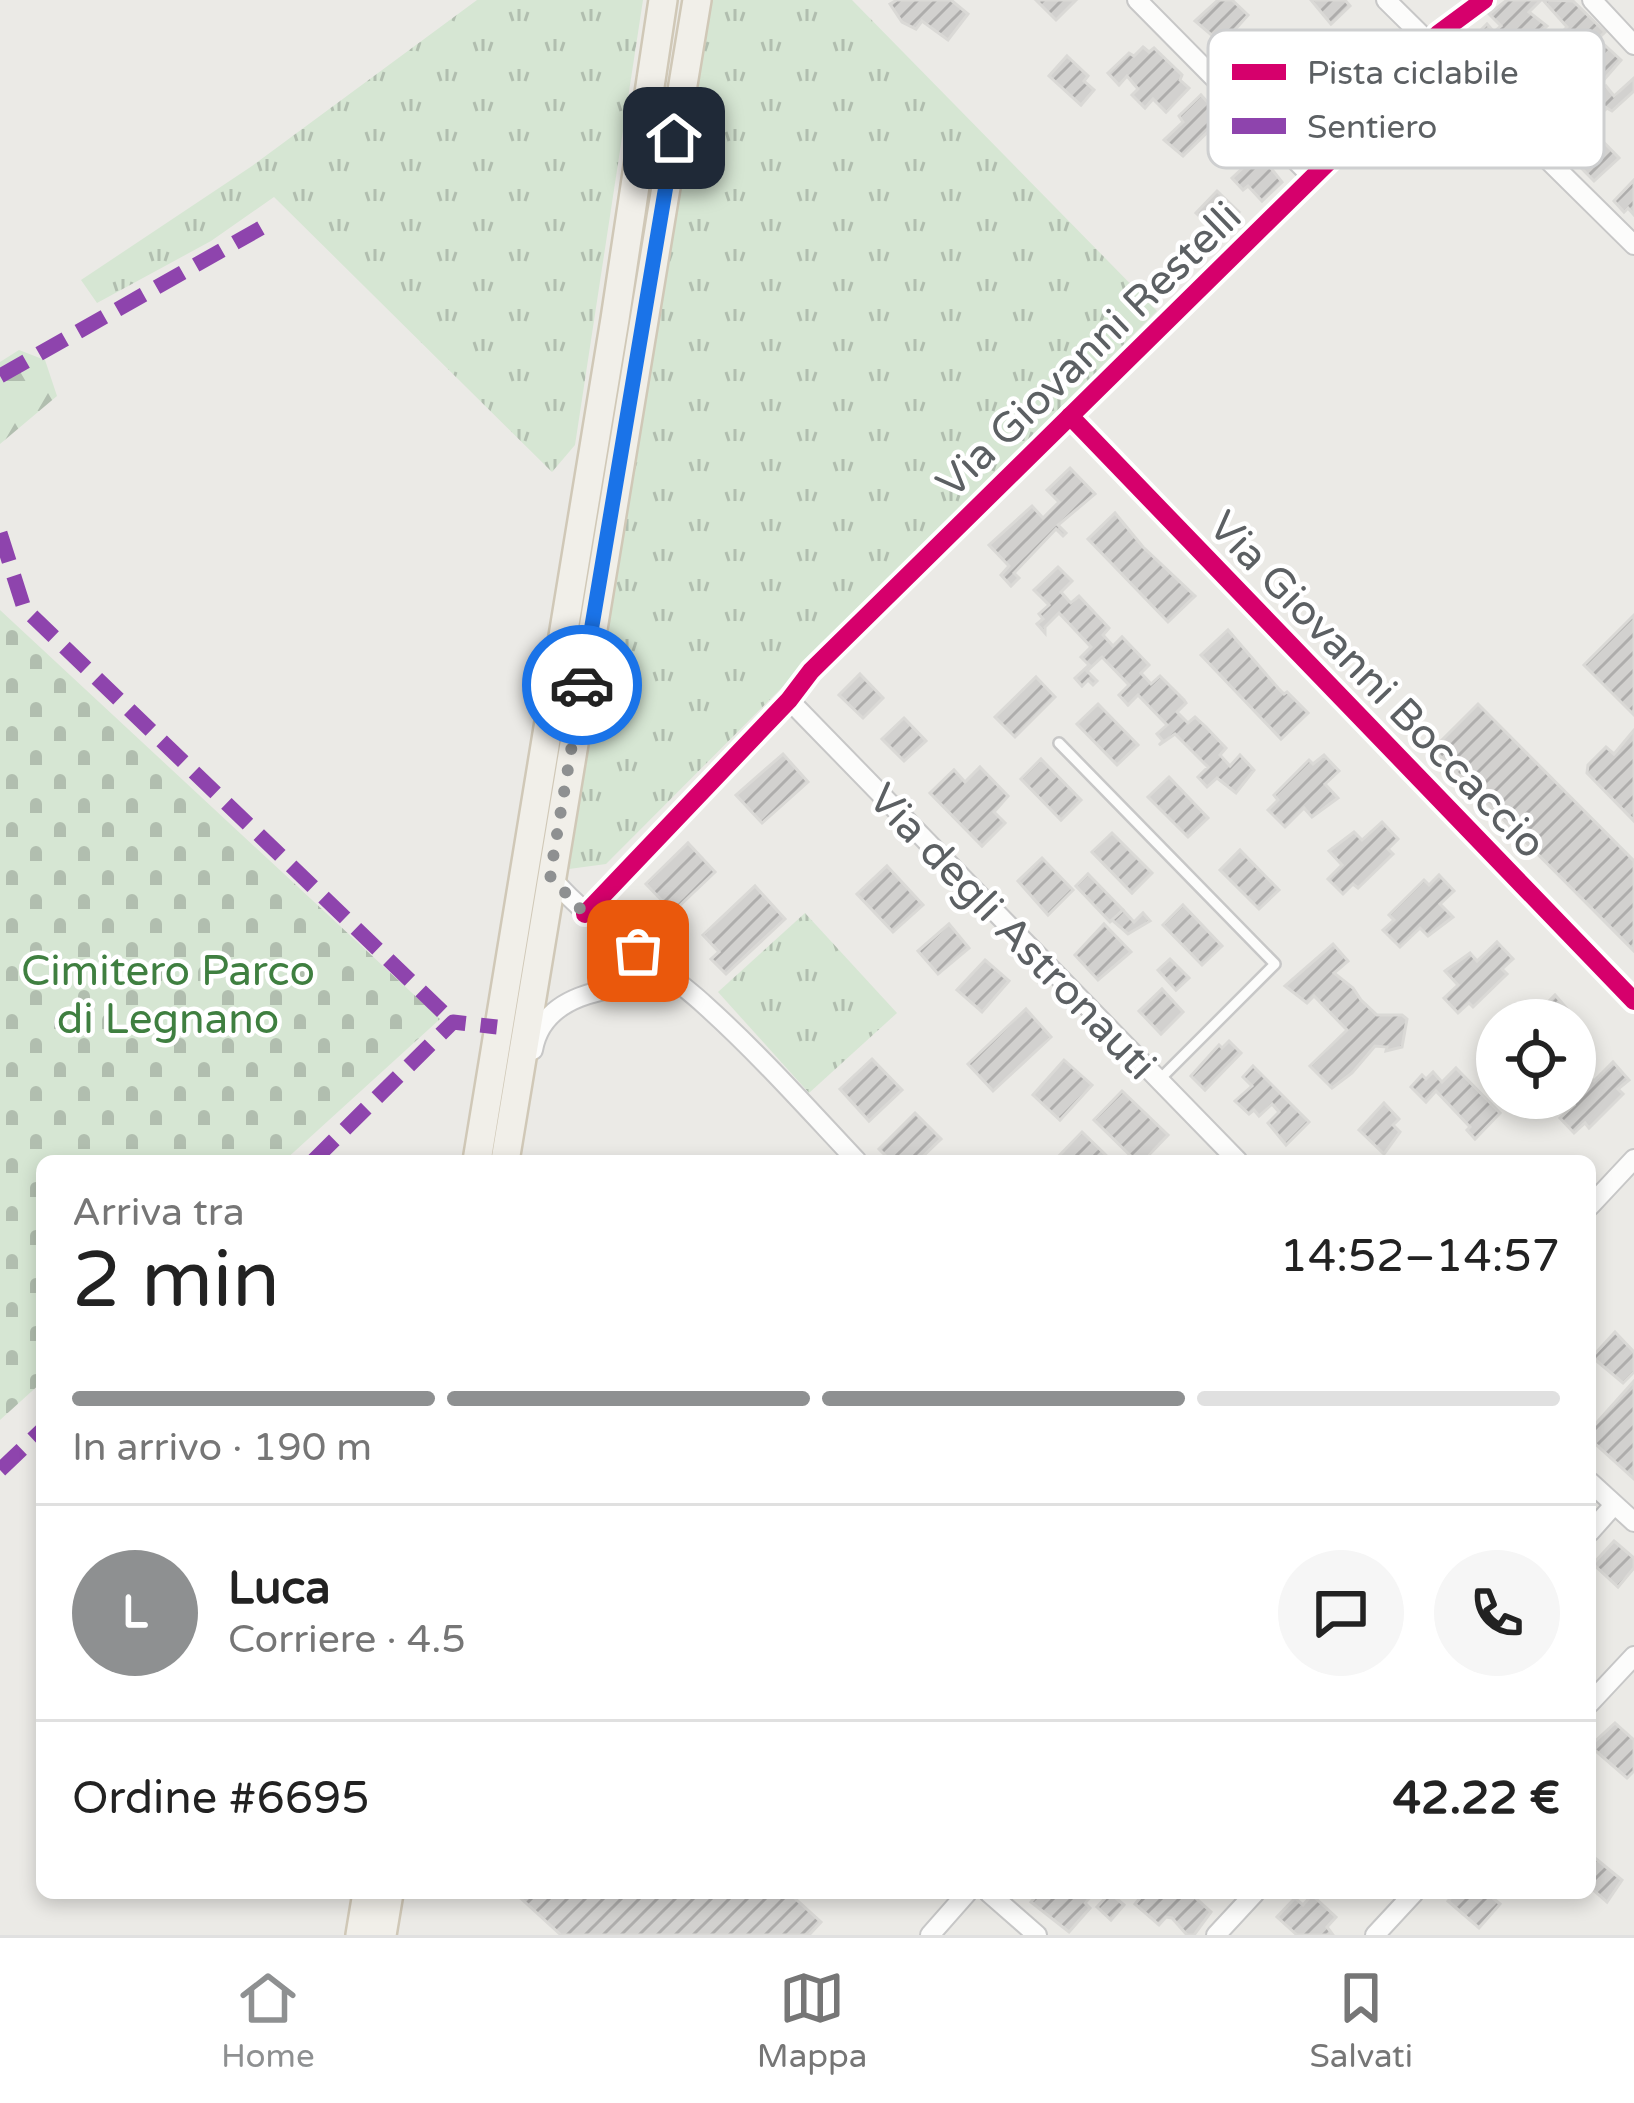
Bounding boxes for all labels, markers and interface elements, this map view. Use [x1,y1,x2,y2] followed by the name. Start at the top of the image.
[1208,30,1604,168] legend
[1307,54,1519,93] text: Pista ciclabile
[623,87,725,189] pin
[641,105,707,171] icon: home
[1307,108,1437,147] text: Sentiero
[926,191,1252,509] street label: Via Giovanni Restelli
[1198,501,1556,869] street label: Via Giovanni Boccaccio
[522,625,642,745] courier
[549,652,615,718] icon: car
[858,773,1166,1091] street label: Via degli Astronauti
[587,900,689,1002] pin
[605,918,671,984] icon: bag
[21,946,315,1045] park label: Cimitero Parco di Legnano
[1476,999,1596,1119] map controls
[1476,999,1596,1119] button: locate
[72,1189,245,1236] text: Arriva tra
[1280,1230,1560,1284] text: 14:52–14:57
[72,1234,280,1328] text: 2 min
[72,1424,372,1471] text: In arrivo · 190 m
[1278,1550,1404,1676] button: chat
[1434,1550,1560,1676] button: phone
[228,1562,331,1616] text: Luca
[122,1586,148,1640] text: L
[228,1616,466,1663] text: Corriere · 4.5
[72,1772,369,1826] text: Ordine #6695
[1393,1772,1560,1826] text: 42.22 €
[221,1965,315,2076] tab: Home
[757,1965,867,2076] tab: Mappa
[1310,1965,1413,2076] tab: Salvati

